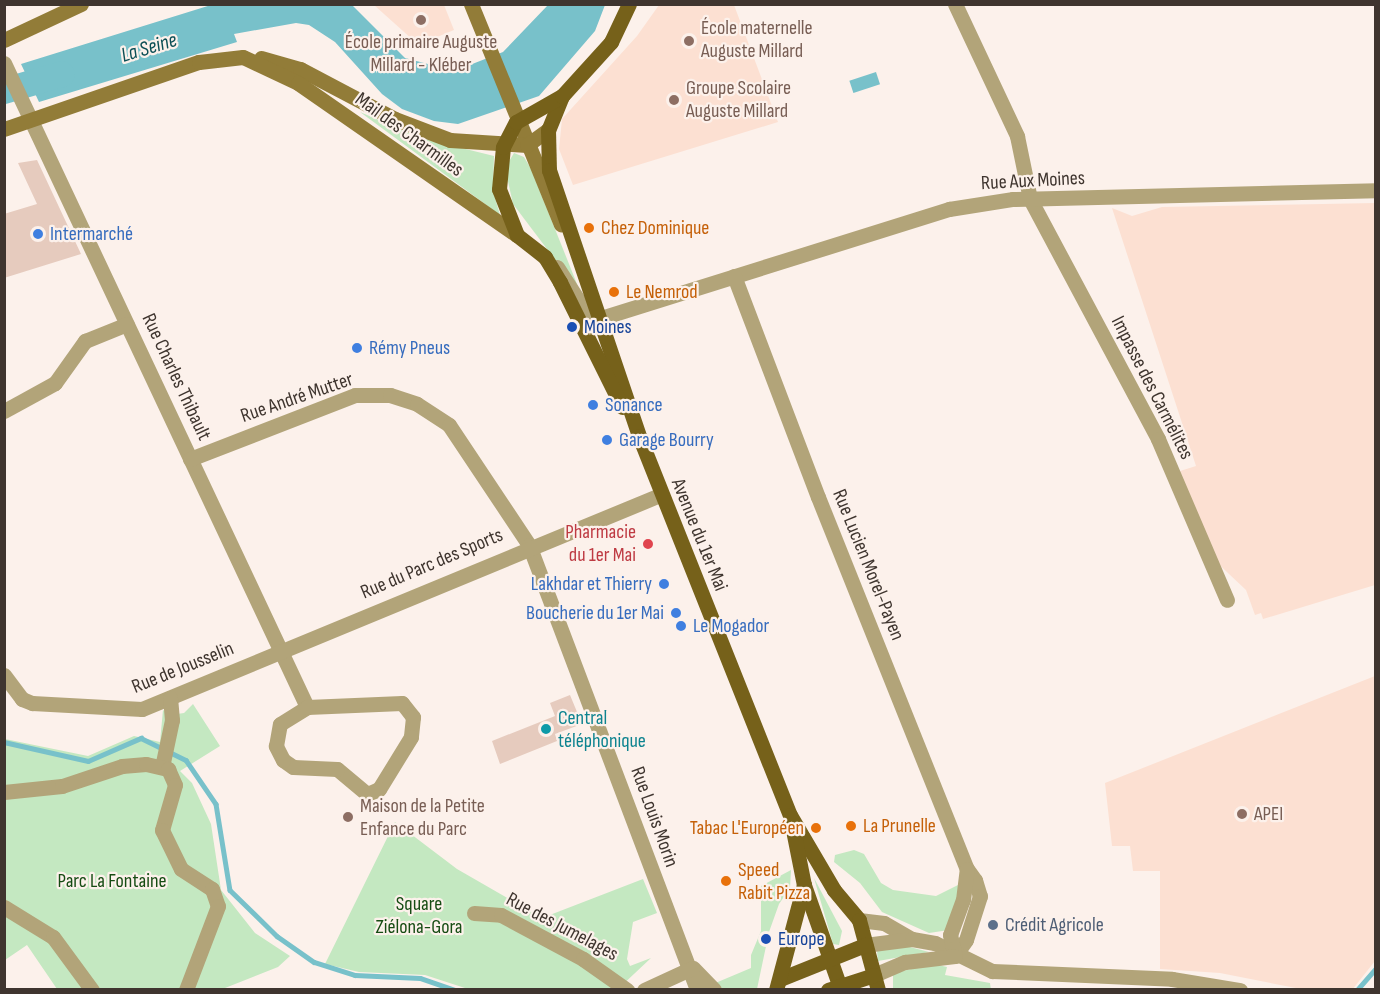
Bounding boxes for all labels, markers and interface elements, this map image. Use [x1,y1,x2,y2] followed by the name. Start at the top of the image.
[414,13,428,27] marker: École primaire Auguste Millard - Kléber
[701,17,813,64] place label: École maternelle Auguste Millard
[118,28,180,68] water label: La Seine
[345,30,497,77] place label: École primaire Auguste Millard - Kléber
[682,34,696,48] marker: École maternelle Auguste Millard
[686,77,791,124] place label: Groupe Scolaire Auguste Millard
[350,88,468,182] street label: Mail des Charmilles
[667,93,681,107] marker: Groupe Scolaire Auguste Millard
[980,166,1086,196] street label: Rue Aux Moines
[601,216,709,240] place label: Chez Dominique
[582,221,596,235] marker: Chez Dominique
[50,222,133,246] place label: Intermarché
[31,227,45,241] marker: Intermarché
[626,280,698,304] place label: Le Nemrod
[607,285,621,299] marker: Le Nemrod
[136,310,216,444] street label: Rue Charles Thibault
[1106,312,1198,464] street label: Impasse des Carmélites
[584,315,632,339] place label: Moines
[565,320,579,334] marker: Moines
[369,336,450,360] place label: Rémy Pneus
[350,341,364,355] marker: Rémy Pneus
[238,368,356,428] street label: Rue André Mutter
[605,393,663,417] place label: Sonance
[586,398,600,412] marker: Sonance
[619,428,714,452] place label: Garage Bourry
[600,433,614,447] marker: Garage Bourry
[666,475,732,595] street label: Avenue du 1er Mai
[827,486,909,644] street label: Rue Lucien Morel-Payen
[565,520,636,567] place label: Pharmacie du 1er Mai
[357,523,507,605] street label: Rue du Parc des Sports
[641,537,655,551] marker: Pharmacie du 1er Mai
[531,572,652,596] place label: Lakhdar et Thierry
[657,577,671,591] marker: Lakhdar et Thierry
[526,601,664,625] place label: Boucherie du 1er Mai
[669,606,683,620] marker: Boucherie du 1er Mai
[693,614,769,638] place label: Le Mogador
[674,619,688,633] marker: Le Mogador
[129,637,237,699] street label: Rue de Jousselin
[558,706,646,753] place label: Central téléphonique
[539,722,553,736] marker: Central téléphonique
[625,764,683,870] street label: Rue Louis Morin
[360,794,485,841] place label: Maison de la Petite Enfance du Parc
[1254,802,1283,826] place label: APEI
[1235,807,1249,821] marker: APEI
[341,810,355,824] marker: Maison de la Petite Enfance du Parc
[863,814,936,838] place label: La Prunelle
[690,816,804,840] place label: Tabac L'Européen
[844,819,858,833] marker: La Prunelle
[809,821,823,835] marker: Tabac L'Européen
[738,858,810,905] place label: Speed Rabit Pizza
[57,869,167,893] park label: Parc La Fontaine
[719,874,733,888] marker: Speed Rabit Pizza
[502,887,622,967] street label: Rue des Jumelages
[375,892,463,939] park label: Square Ziélona-Gora
[1005,913,1104,937] place label: Crédit Agricole
[986,918,1000,932] marker: Crédit Agricole
[778,927,825,951] place label: Europe
[759,932,773,946] marker: Europe

